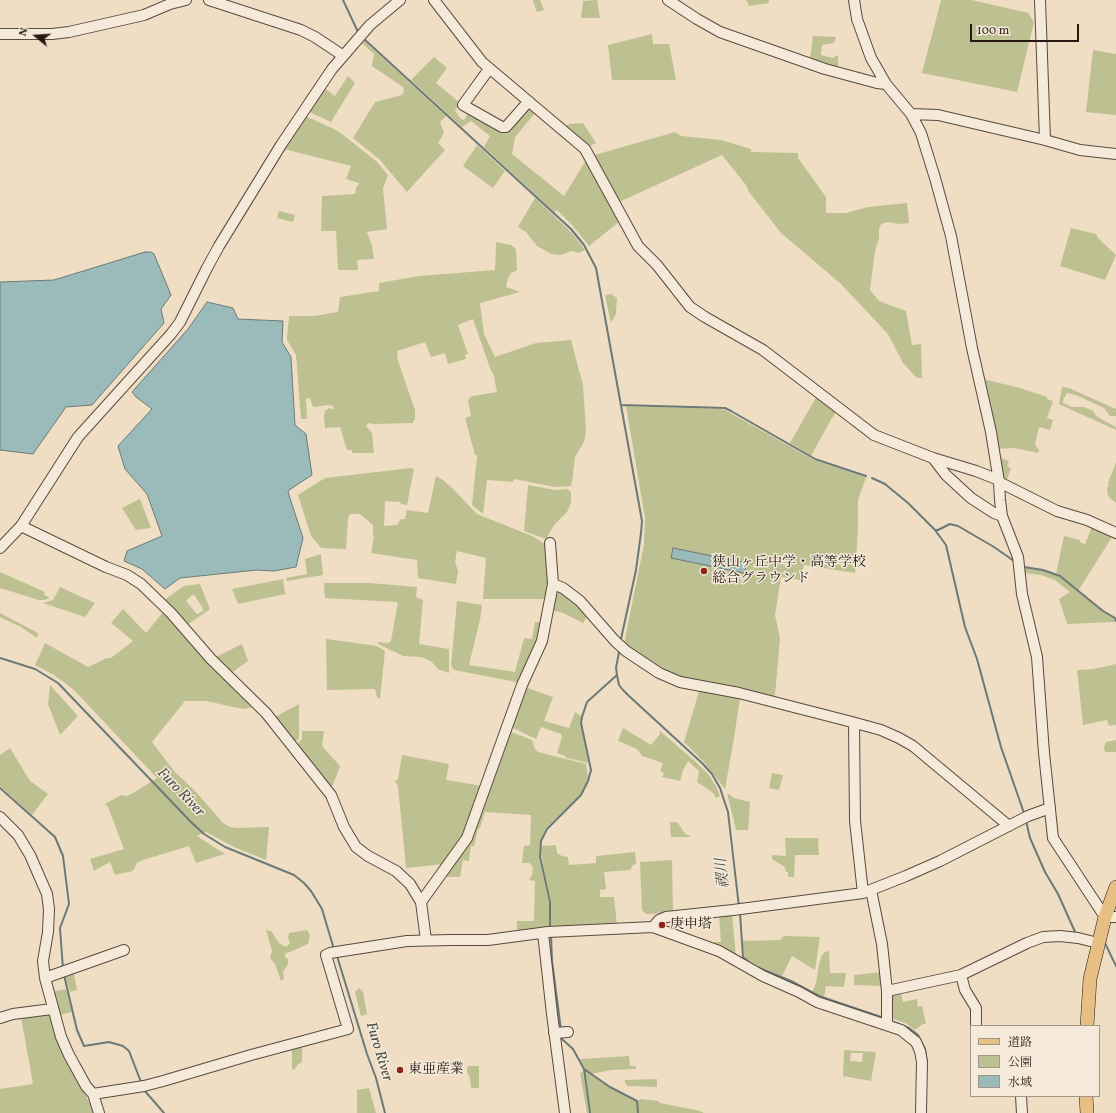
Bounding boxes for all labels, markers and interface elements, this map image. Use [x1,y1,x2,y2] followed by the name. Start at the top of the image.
[16,16,56,56] north arrow
[972,16,1081,42] scale bar
[977,23,1009,39] text: 100 m
[16,26,32,38] text: N
[712,555,866,588] place label: 狭山ヶ丘中学・高等学校 総合グラウンド
[699,566,709,576] marker: 狭山ヶ丘中学・高等学校 総合グラウンド
[152,765,208,821] water label: Furo River
[713,857,735,889] water label: 禊川
[670,917,712,933] place label: 庚申塔
[657,920,667,930] marker: 庚申塔
[360,1020,396,1084] water label: Furo River
[970,1025,1100,1097] legend
[1008,1035,1032,1051] text: 道路
[1008,1055,1032,1071] text: 公園
[408,1062,464,1078] place label: 東亜産業
[395,1065,405,1075] marker: 東亜産業
[1008,1075,1032,1091] text: 水域

